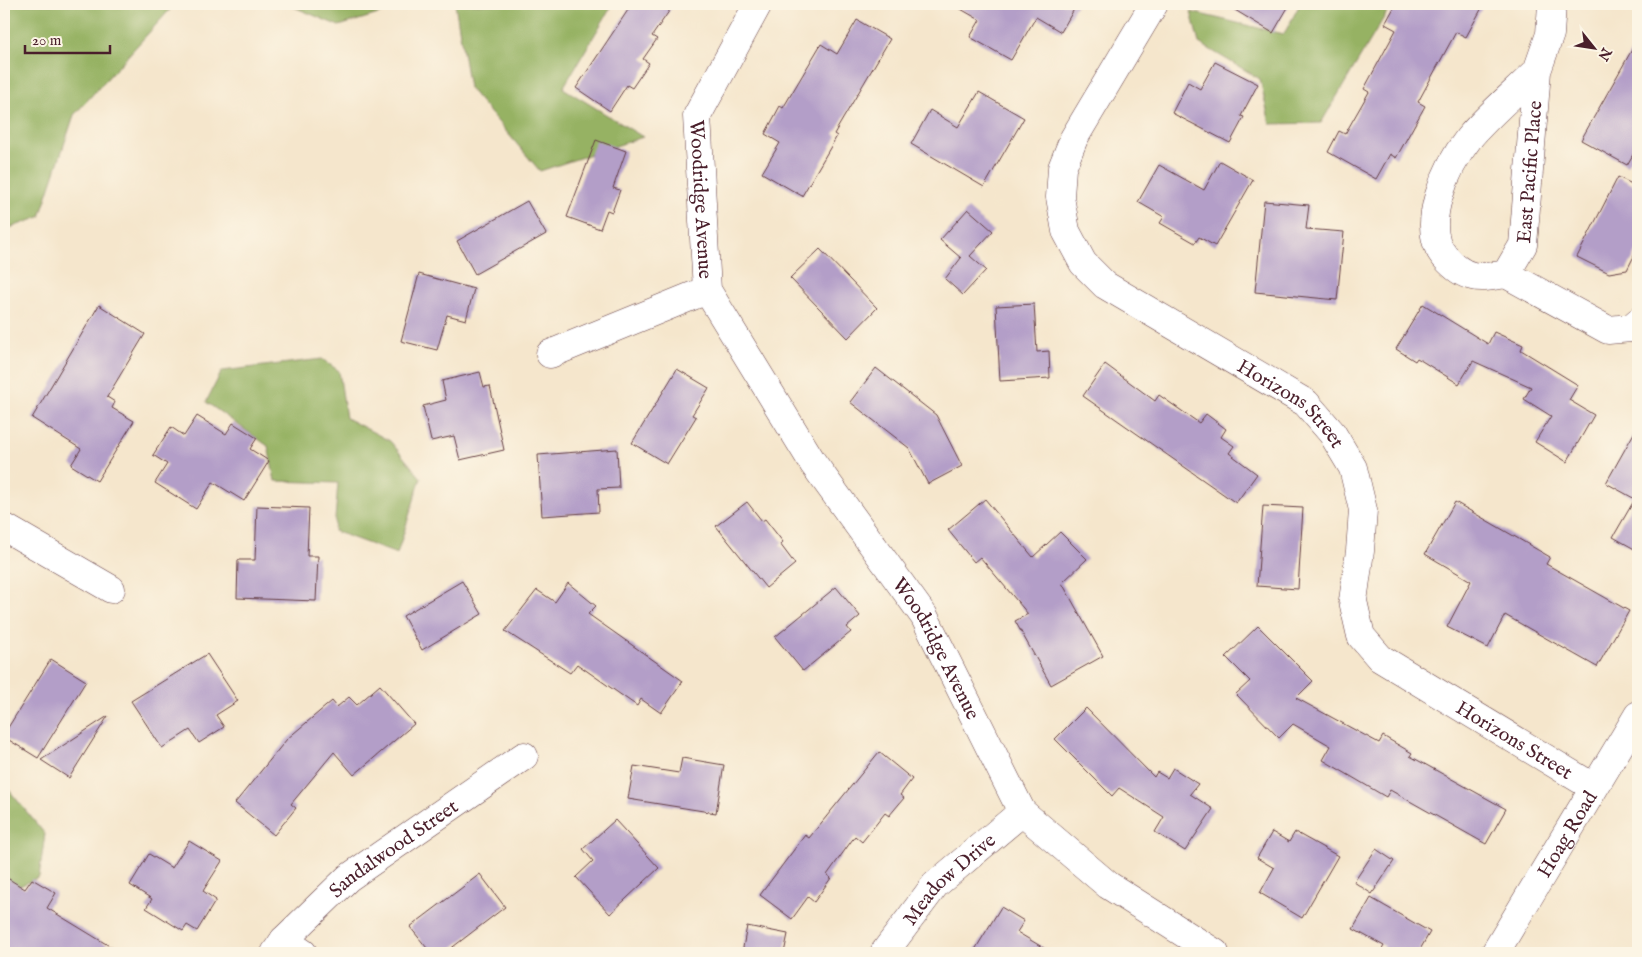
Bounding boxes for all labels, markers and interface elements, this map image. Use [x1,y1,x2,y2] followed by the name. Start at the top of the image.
[25,22,110,54] scale bar
[1570,22,1620,72] north arrow
[32,31,62,50] text: 20 m
[1594,43,1616,64] text: N
[1512,100,1549,244] street label: East Pacific Place
[683,119,717,280] street label: Woodridge Avenue
[1232,354,1349,453] street label: Horizons Street
[886,573,985,724] street label: Woodridge Avenue
[1451,696,1577,786] street label: Horizons Street
[1532,786,1604,883] street label: Hoag Road
[324,794,464,904] street label: Sandalwood Street
[898,828,1001,931] street label: Meadow Drive

